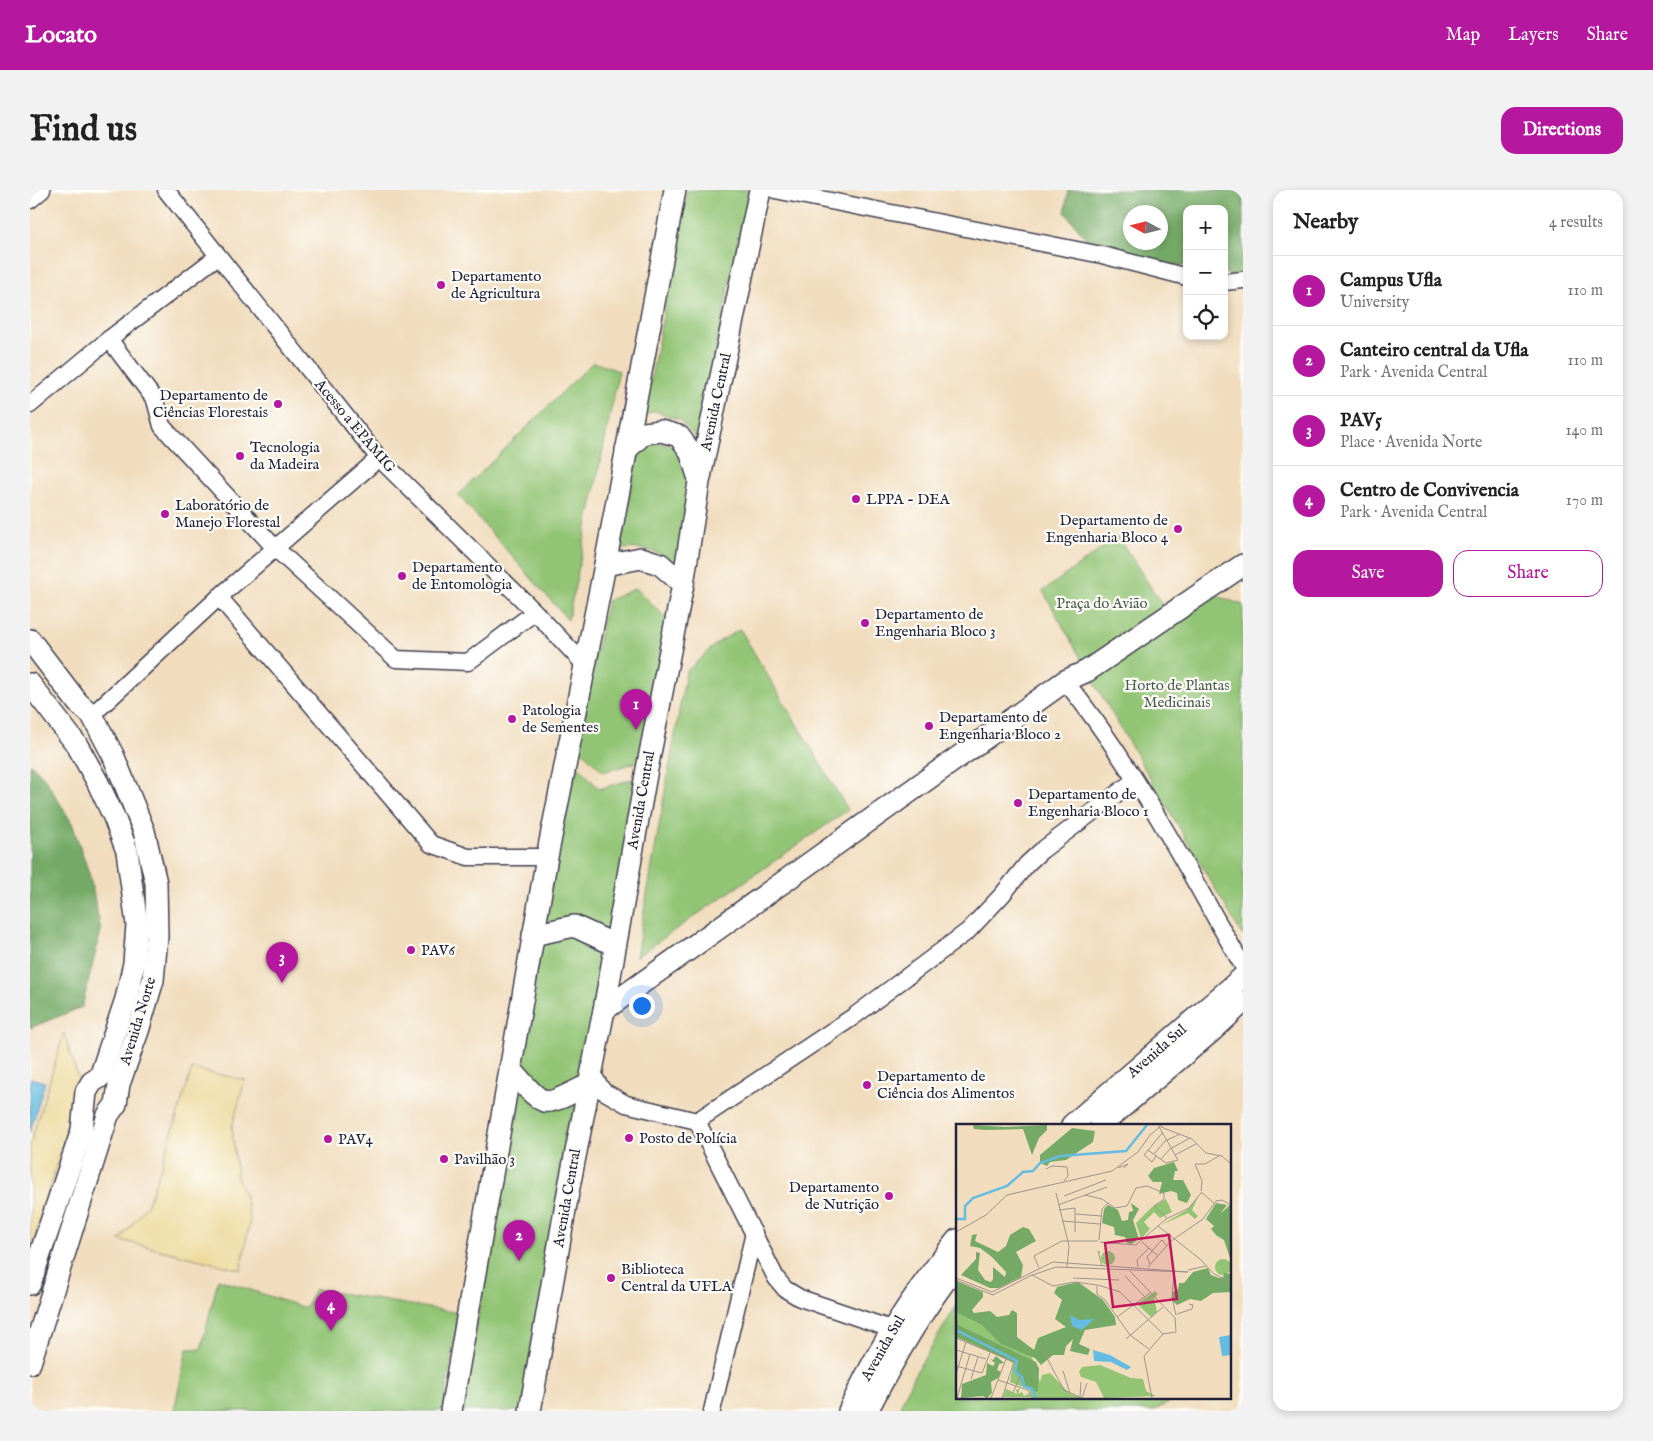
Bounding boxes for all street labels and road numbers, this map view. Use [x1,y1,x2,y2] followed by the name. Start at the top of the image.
[696,350,736,454] street label: Avenida Central
[310,375,400,477] street label: Acesso a EPAMIG
[623,748,659,852] street label: Avenida Central
[115,975,160,1068] street label: Avenida Norte
[1123,1019,1191,1083] street label: Avenida Sul
[549,1146,585,1250] street label: Avenida Central
[856,1311,910,1385] street label: Avenida Sul

